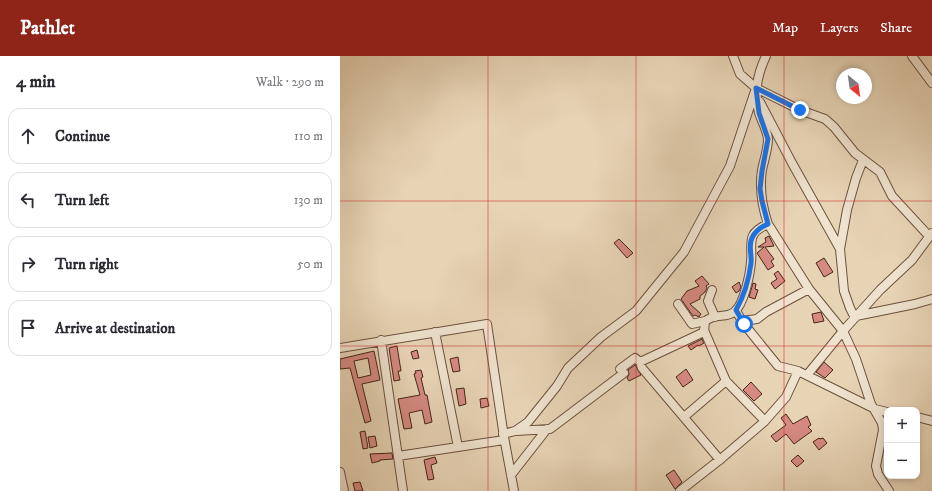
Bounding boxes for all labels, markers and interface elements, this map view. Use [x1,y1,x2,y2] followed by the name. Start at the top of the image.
[20,17,75,40] text: Pathlet
[772,19,798,37] text: Map
[820,19,858,37] text: Layers
[880,19,912,37] text: Share
[836,68,872,104] north arrow
[16,71,55,93] text: 4 min
[256,74,324,90] text: Walk · 290 m
[791,101,809,119] route end
[17,125,39,147] icon: ahead
[55,127,110,146] text: Continue
[294,128,323,144] text: 110 m
[17,189,39,211] icon: left
[55,191,109,210] text: Turn left
[294,192,323,208] text: 130 m
[17,253,39,275] icon: right
[55,255,118,274] text: Turn right
[297,256,323,272] text: 50 m
[735,315,753,333] route start
[17,317,39,339] icon: arrive
[55,319,175,338] text: Arrive at destination
[884,407,920,479] map controls
[884,407,920,443] button: +
[884,443,920,479] button: −

